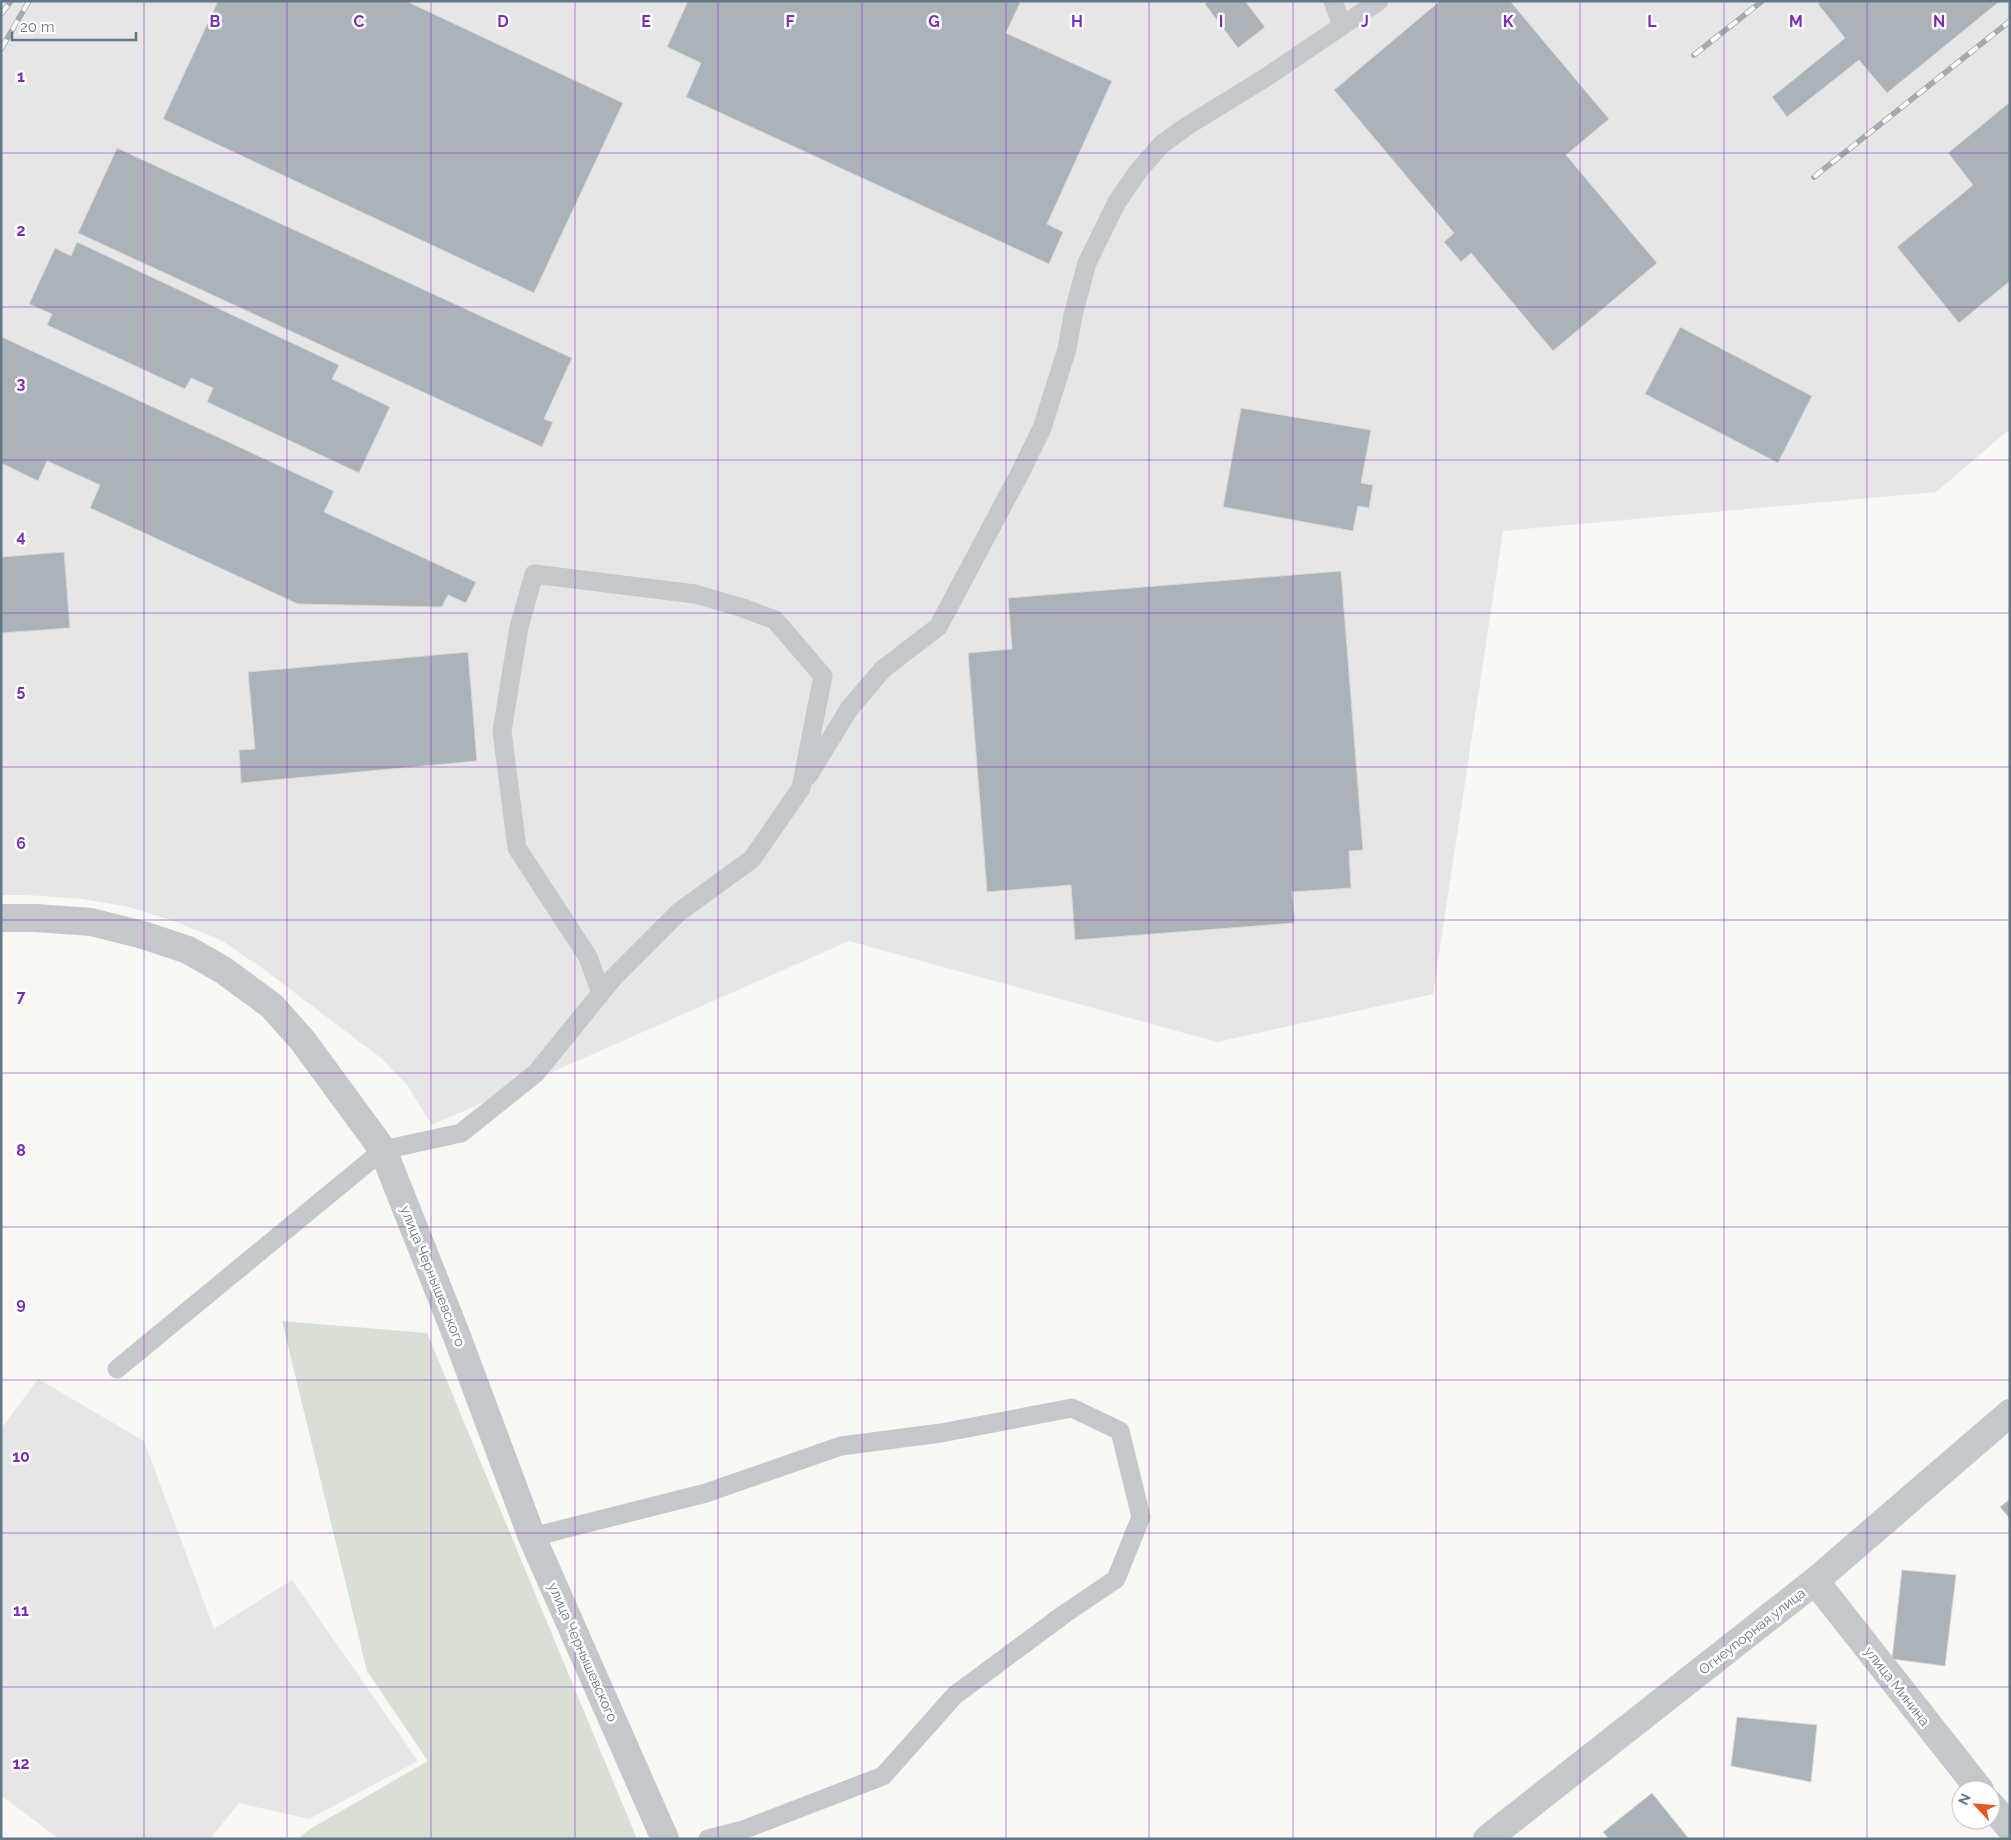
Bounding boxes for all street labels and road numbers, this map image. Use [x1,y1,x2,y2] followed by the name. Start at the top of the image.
[397,1203,469,1349] street label: улица Чернышевского
[545,1580,621,1724] street label: улица Чернышевского
[1696,1584,1808,1678] street label: Огнеупорная улица
[1861,1643,1933,1729] street label: улица Минина

